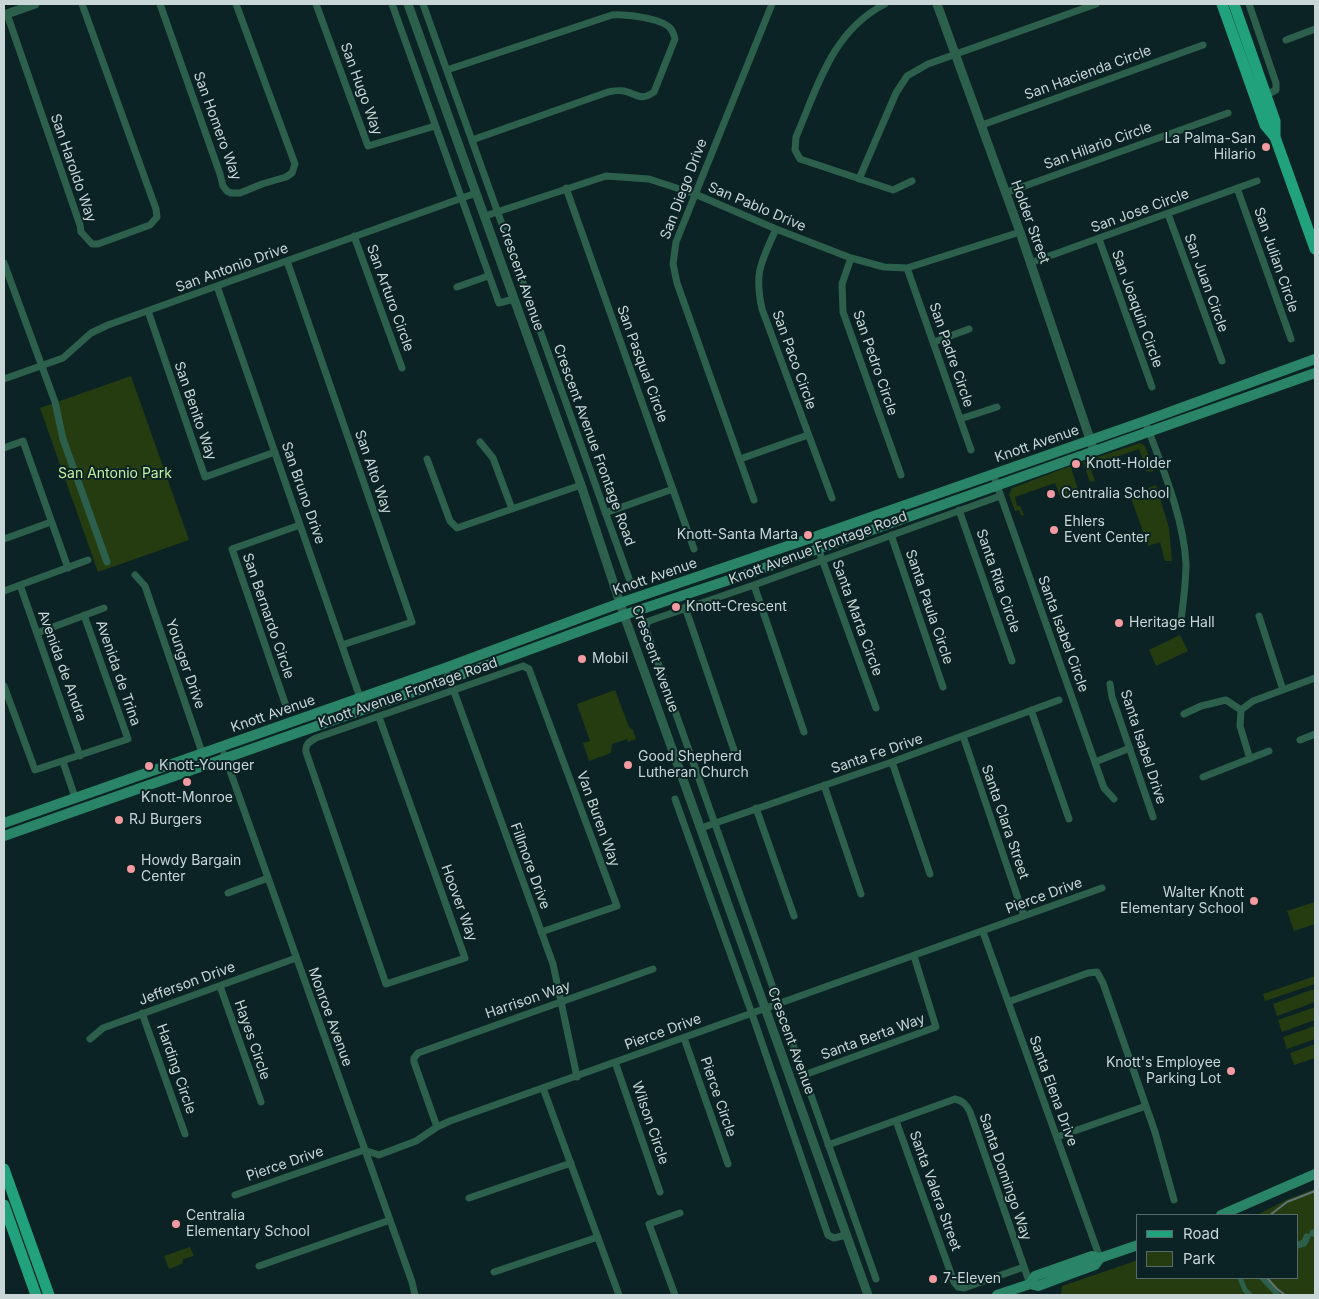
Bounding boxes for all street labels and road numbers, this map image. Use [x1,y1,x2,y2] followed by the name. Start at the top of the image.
[336,40,386,138] street label: San Hugo Way
[1022,42,1154,104] street label: San Hacienda Circle
[190,69,244,183] street label: San Homero Way
[47,112,99,224] street label: San Haroldo Way
[1042,119,1154,173] street label: San Hilario Circle
[657,136,711,242] street label: San Diego Drive
[1007,178,1053,266] street label: Holder Street
[705,179,809,235] street label: San Pablo Drive
[1089,185,1191,237] street label: San Jose Circle
[1250,205,1302,315] street label: San Julian Circle
[495,221,547,333] street label: Crescent Avenue
[1180,231,1232,335] street label: San Juan Circle
[173,240,291,296] street label: San Antonio Drive
[363,242,417,354] street label: San Arturo Circle
[1108,248,1166,370] street label: San Joaquin Circle
[925,300,977,410] street label: San Padre Circle
[613,303,671,425] street label: San Pasqual Circle
[768,308,820,412] street label: San Paco Circle
[849,308,901,418] street label: San Pedro Circle
[550,342,638,548] street label: Crescent Avenue Frontage Road
[170,359,220,463] street label: San Benito Way
[993,422,1081,466] street label: Knott Avenue
[351,428,395,516] street label: San Alto Way
[278,440,328,546] street label: San Bruno Drive
[727,508,909,588] street label: Knott Avenue Frontage Road
[972,527,1024,635] street label: Santa Rita Circle
[902,548,956,666] street label: Santa Paula Circle
[239,551,297,681] street label: San Bernardo Circle
[611,555,699,599] street label: Knott Avenue
[828,558,886,678] street label: Santa Marta Circle
[1034,573,1092,695] street label: Santa Isabel Circle
[628,603,682,715] street label: Crescent Avenue
[34,608,90,724] street label: Avenida de Andra
[162,617,208,711] street label: Younger Drive
[92,618,144,728] street label: Avenida de Trina
[316,654,500,732] street label: Knott Avenue Frontage Road
[1117,688,1169,806] street label: Santa Isabel Drive
[229,692,317,736] street label: Knott Avenue
[829,730,925,778] street label: Santa Fe Drive
[978,763,1032,881] street label: Santa Clara Street
[573,769,623,869] street label: Van Buren Way
[507,820,553,912] street label: Fillmore Drive
[437,862,481,944] street label: Hoover Way
[1003,874,1085,918] street label: Pierce Drive
[136,959,238,1009] street label: Jefferson Drive
[304,965,356,1069] street label: Monroe Avenue
[483,978,573,1022] street label: Harrison Way
[764,985,818,1097] street label: Crescent Avenue
[230,998,274,1082] street label: Hayes Circle
[622,1010,704,1054] street label: Pierce Drive
[819,1010,927,1064] street label: Santa Berta Way
[153,1022,199,1116] street label: Harding Circle
[1025,1033,1081,1149] street label: Santa Elena Drive
[696,1055,740,1139] street label: Pierce Circle
[628,1079,672,1167] street label: Wilson Circle
[975,1111,1035,1243] street label: Santa Domingo Way
[905,1129,965,1253] street label: Santa Valera Street
[244,1143,326,1185] street label: Pierce Drive

